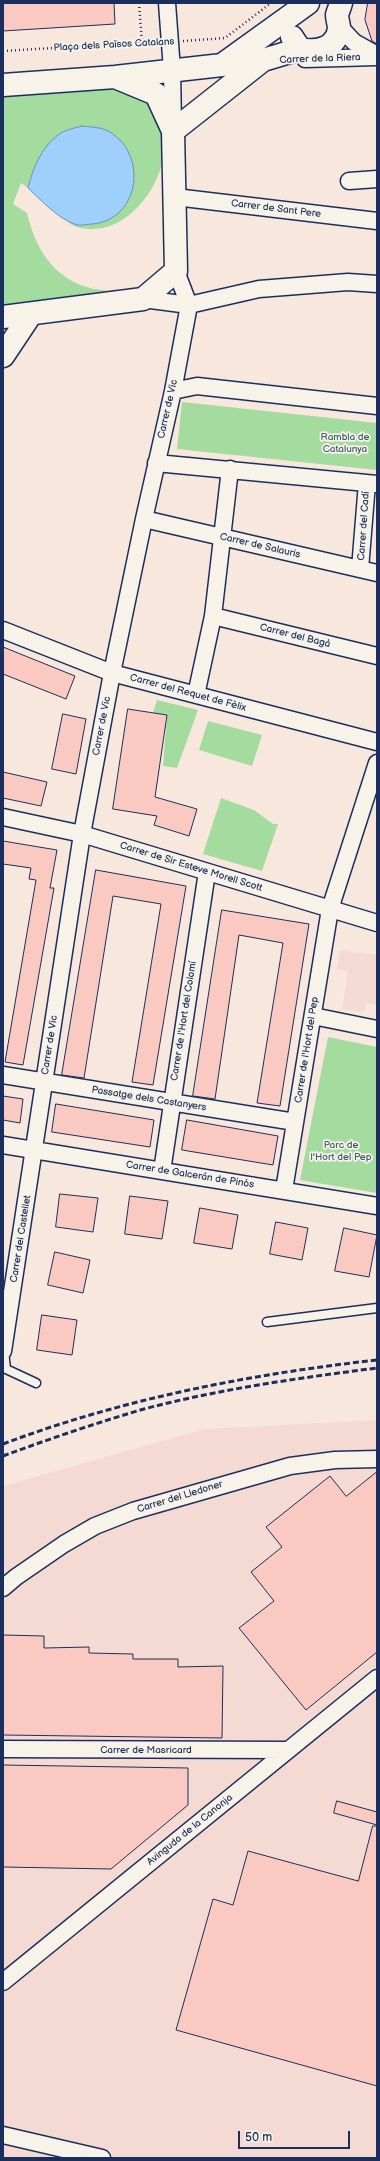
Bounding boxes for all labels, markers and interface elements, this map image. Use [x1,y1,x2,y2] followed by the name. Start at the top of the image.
[53,36,175,54] street label: Plaça dels Països Catalans
[279,52,361,66] street label: Carrer de la Riera
[230,198,322,220] street label: Carrer de Sant Pere
[155,378,181,440] street label: Carrer de Vic
[321,431,369,454] park label: Rambla de Catalunya
[356,491,372,561] street label: Carrer del Cadí
[219,531,301,561] street label: Carrer de Salauris
[258,621,332,651] street label: Carrer del Bagà
[128,672,248,714] street label: Carrer del Requet de Fèlix
[90,695,114,757] street label: Carrer de Vic
[118,840,264,894] street label: Carrer de Sir Esteve Morell Scott
[169,960,199,1082] street label: Carrer de l'Hort del Colomí
[293,996,321,1104] street label: Carrer de l'Hort del Pep
[39,1014,61,1076] street label: Carrer de Vic
[91,1084,207,1114] street label: Passatge dels Castanyers
[310,1139,372,1162] park label: Parc de l'Hort del Pep
[125,1159,255,1191] street label: Carrer de Galcerán de Pinós
[8,1194,34,1284] street label: Carrer del Castellet
[136,1478,224,1516] street label: Carrer del Lledoner
[100,1744,192,1756] street label: Carrer de Masricard
[145,1792,235,1868] street label: Avinguda de la Canonja
[240,2123,352,2149] scale bar
[245,2130,272,2145] text: 50 m

